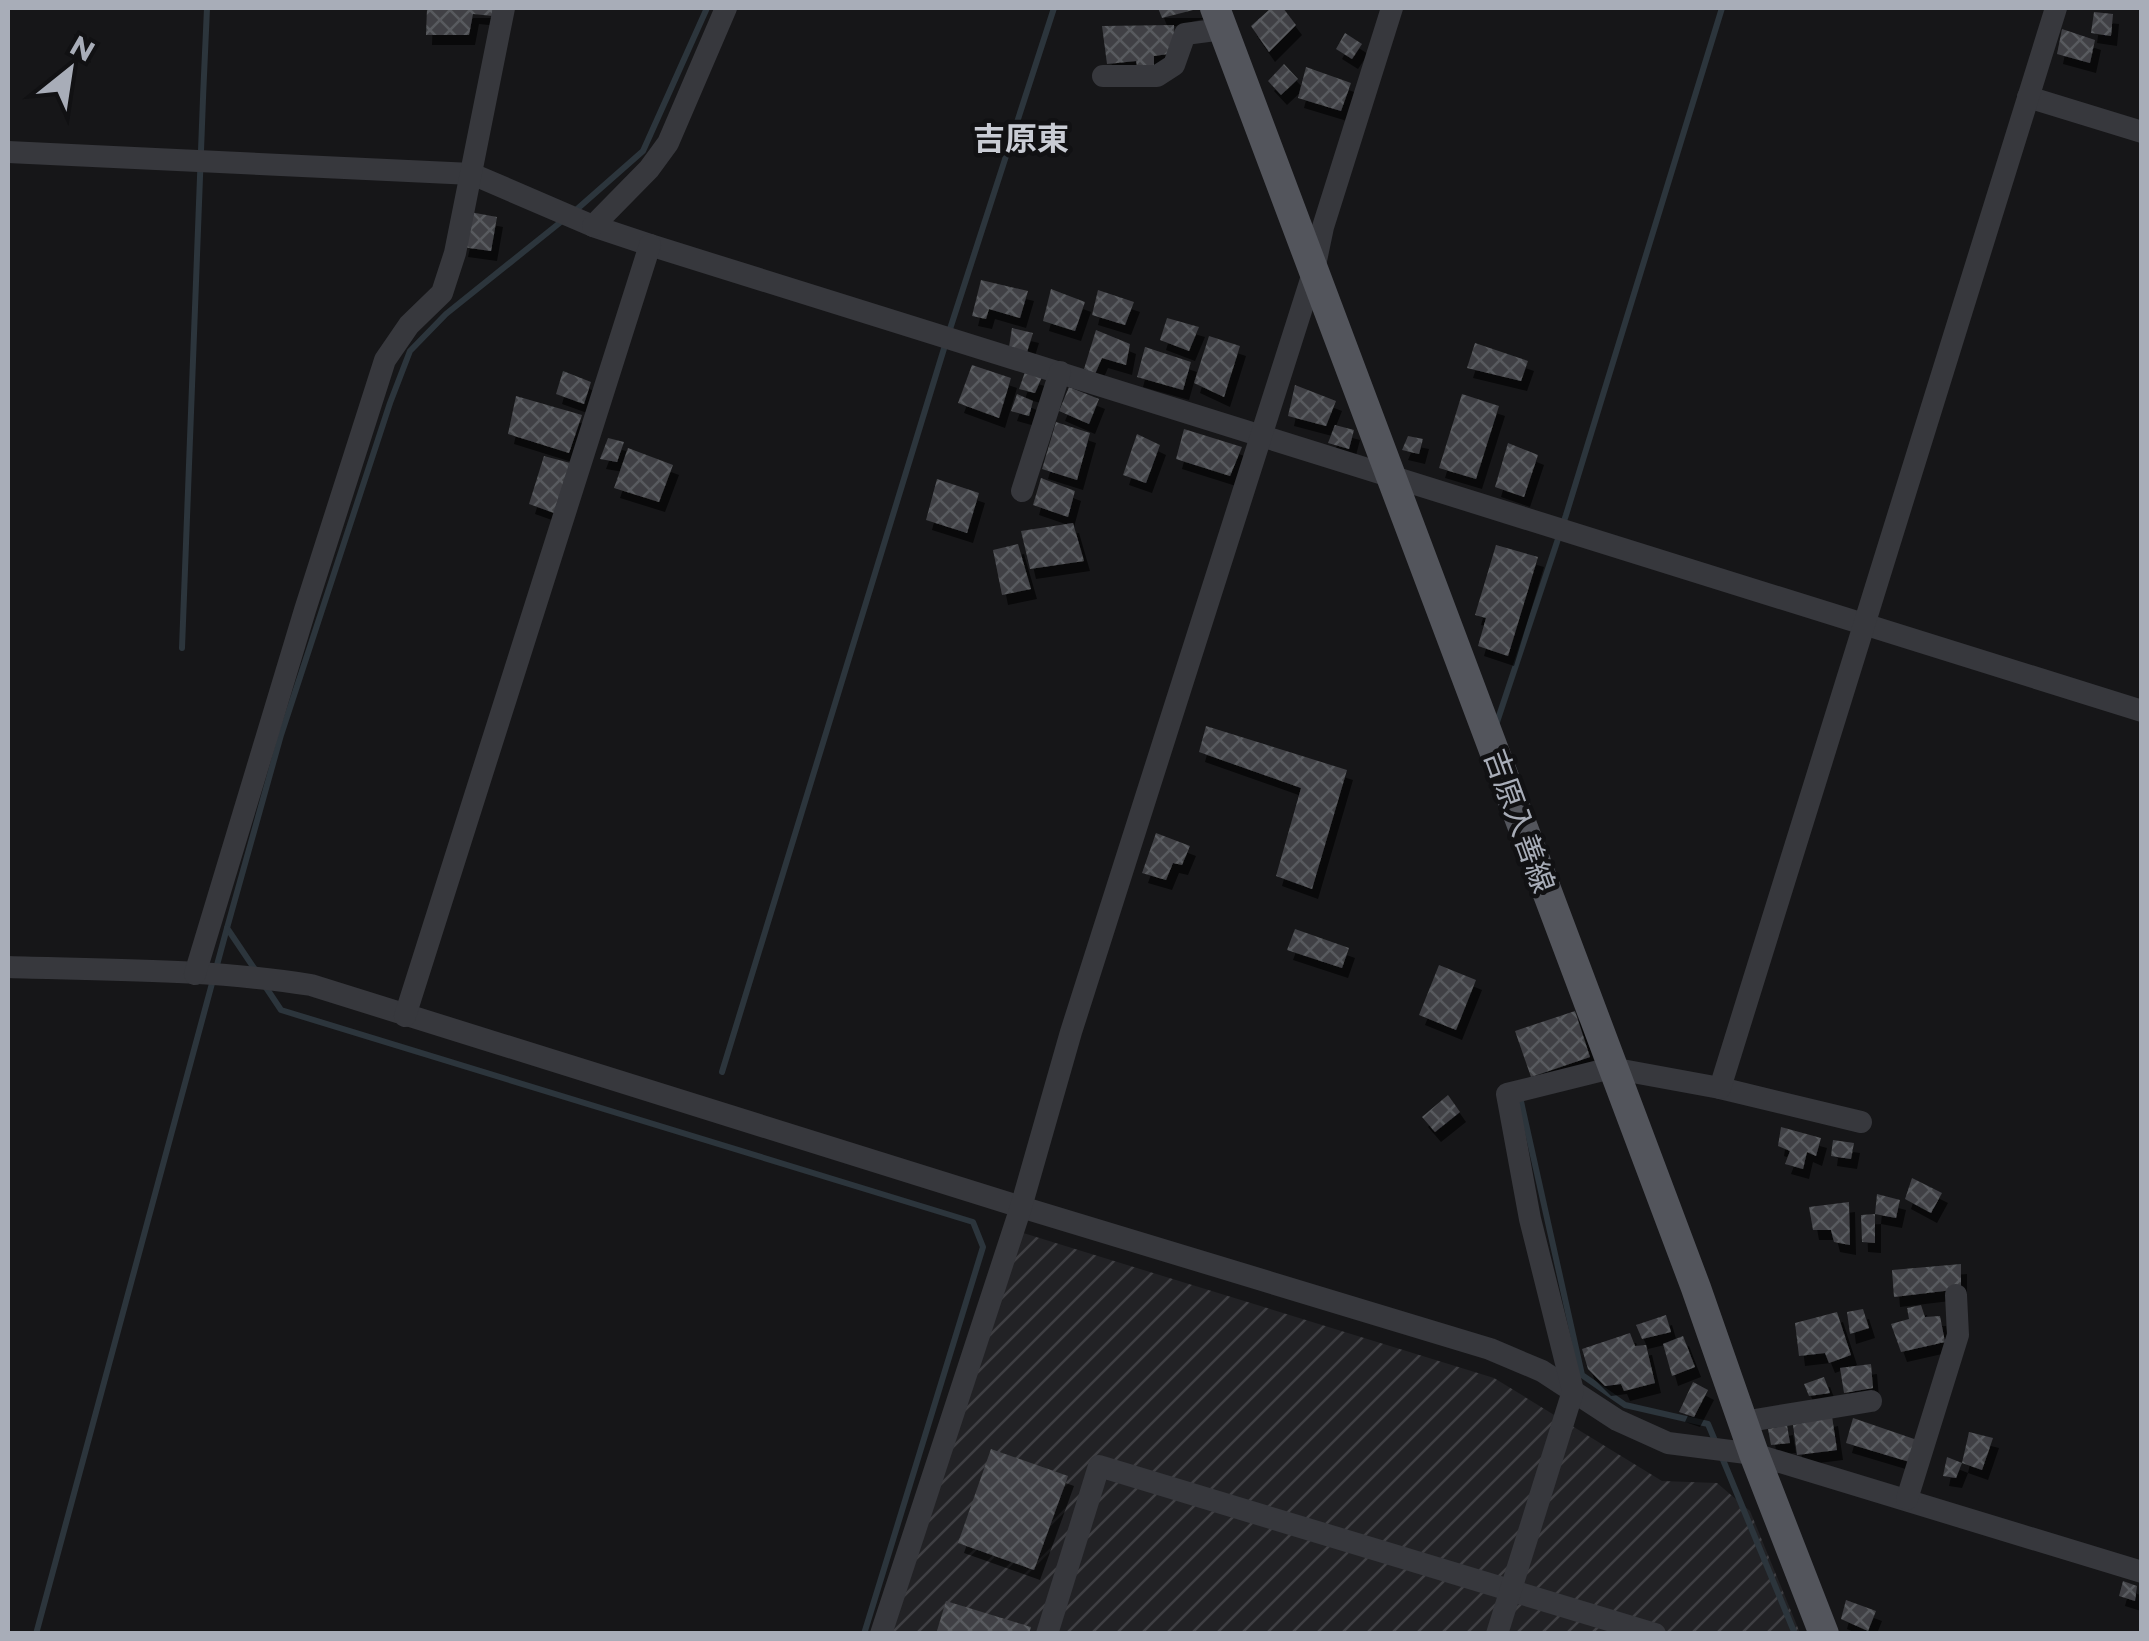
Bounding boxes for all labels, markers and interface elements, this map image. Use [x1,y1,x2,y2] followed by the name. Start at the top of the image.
[20,20,120,120] north arrow
[64,28,101,69] text: N
[973,119,1069,158] district label: 吉原東
[1476,744,1563,898] street label: 吉原入善線

